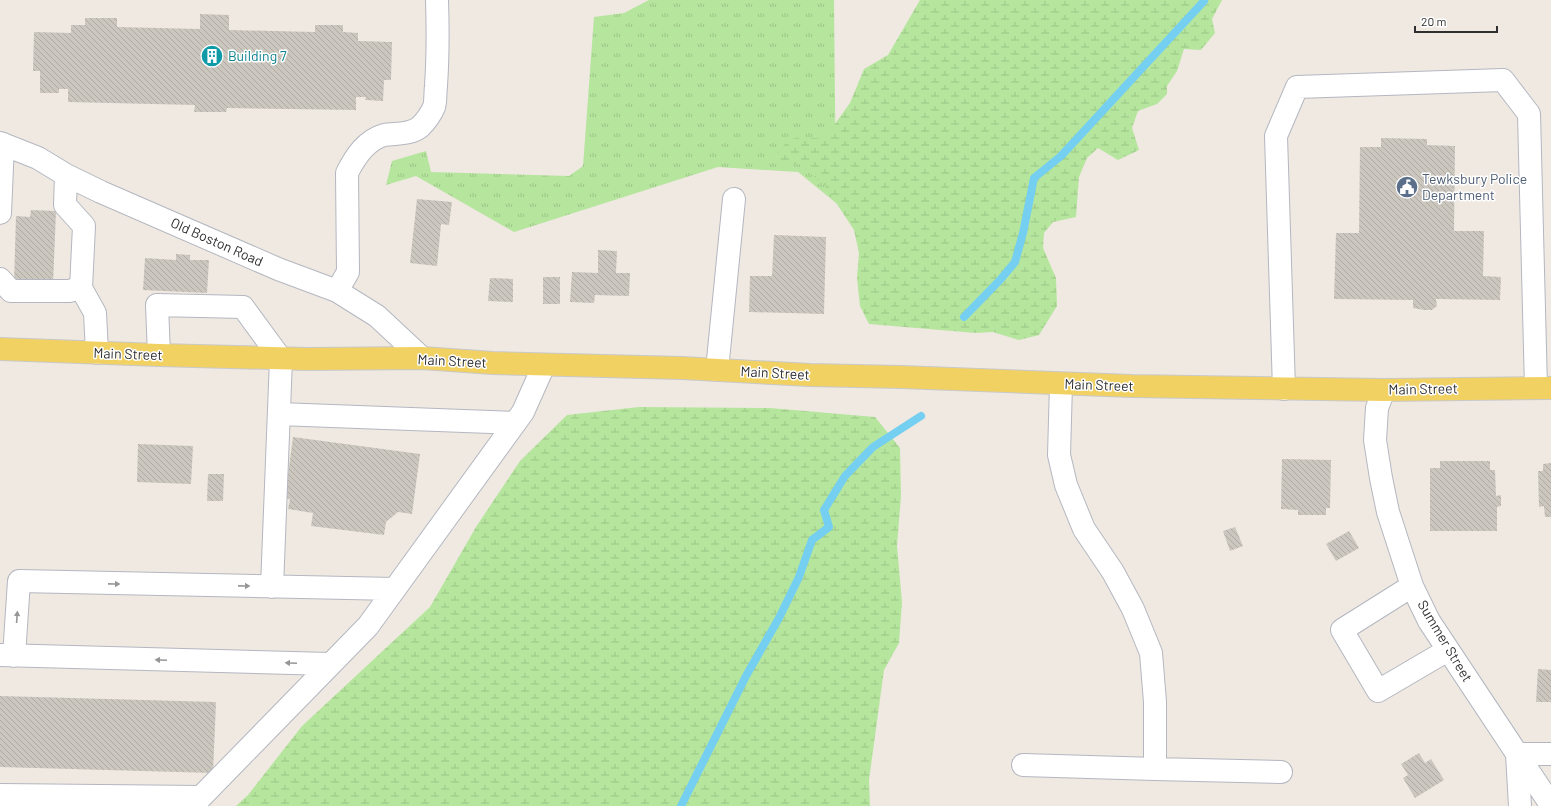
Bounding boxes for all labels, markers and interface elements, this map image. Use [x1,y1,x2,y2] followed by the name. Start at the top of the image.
[1415,8,1497,34] scale bar
[1421,14,1447,28] text: 20 m
[199,43,225,69] building icon: Building 7
[228,47,287,64] place label: Building 7
[1422,170,1527,203] place label: Tewksbury Police Department
[1394,174,1420,200] public building icon: Tewksbury Police Department
[168,214,266,270] street label: Old Boston Road
[93,344,163,363] street label: Main Street
[417,350,487,371] street label: Main Street
[740,362,810,383] street label: Main Street
[1064,375,1134,394] street label: Main Street
[1388,379,1458,398] street label: Main Street
[108,580,120,587] one-way arrow
[238,583,251,589] one-way arrow
[1414,597,1476,685] street label: Summer Street
[14,611,21,623] one-way arrow
[155,656,167,663] one-way arrow
[285,660,297,667] one-way arrow

